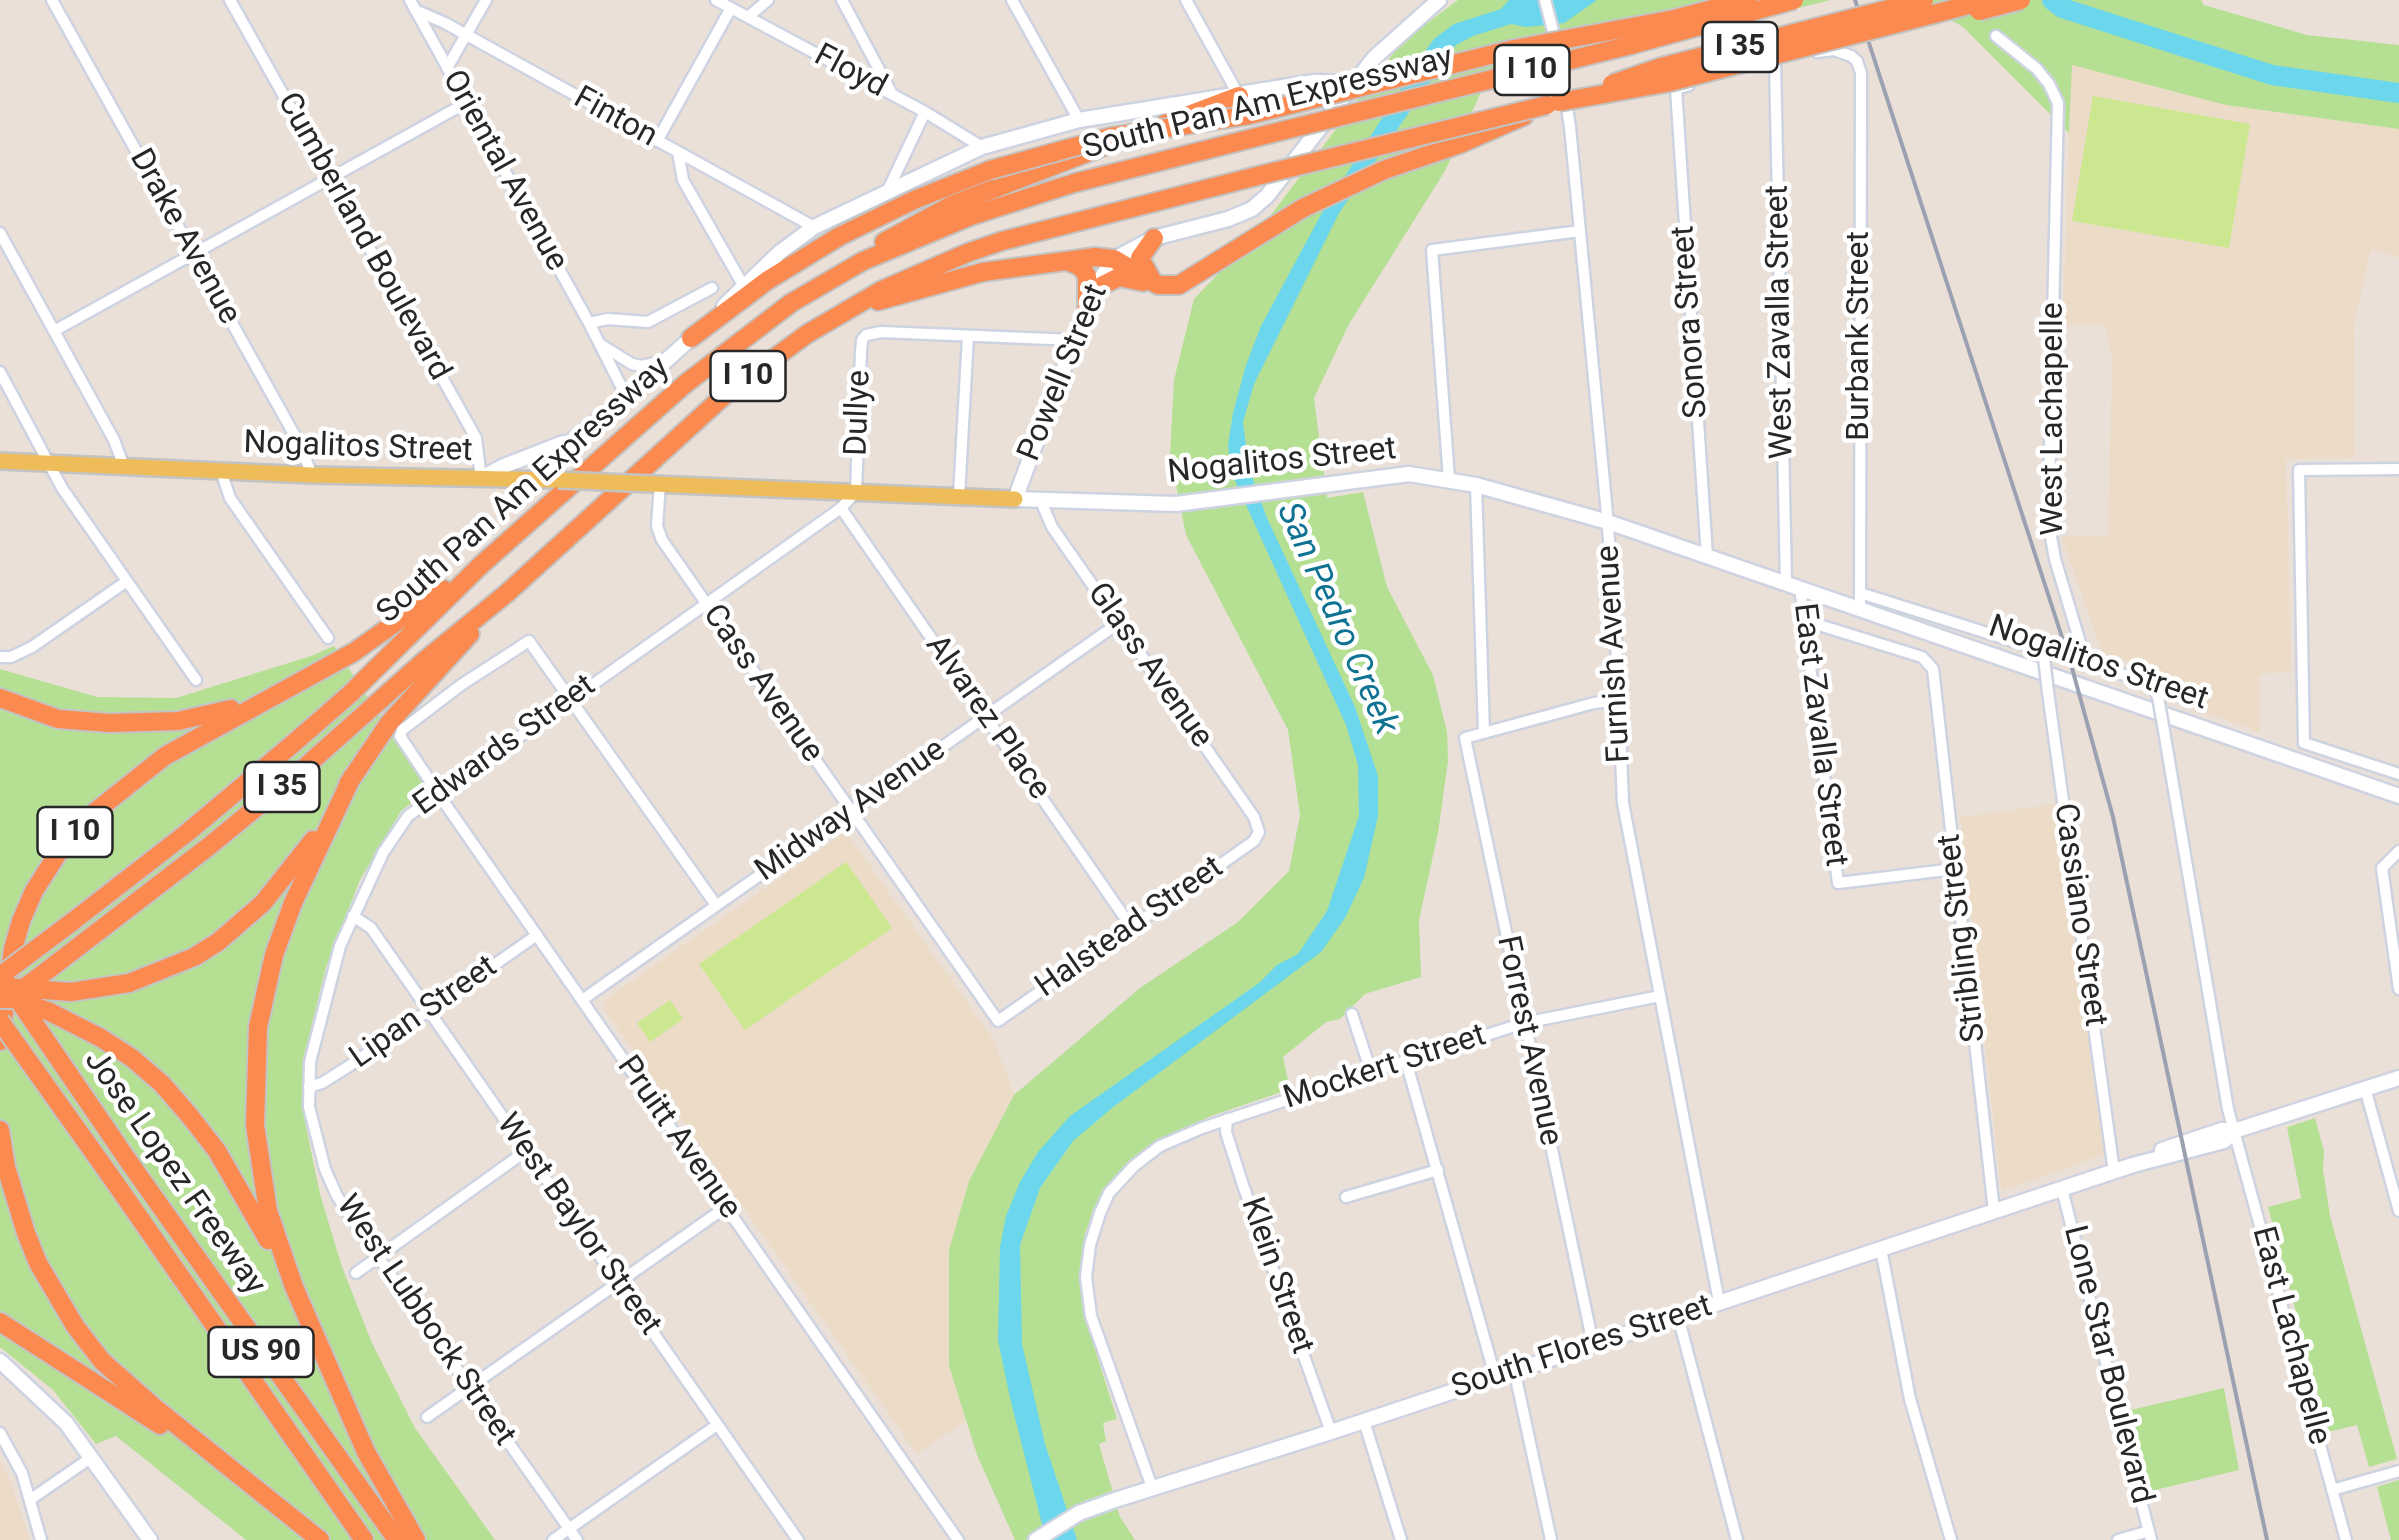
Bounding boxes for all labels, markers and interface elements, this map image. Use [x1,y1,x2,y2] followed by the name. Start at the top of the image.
[1702,22,1778,72] road number: I 35
[807,37,893,107] street label: Floyd
[1079,39,1457,169] street label: South Pan Am Expressway
[1494,45,1570,95] road number: I 10
[433,64,575,278] street label: Oriental Avenue
[567,80,663,156] street label: Finton
[268,87,458,387] street label: Cumberland Boulevard
[120,143,248,331] street label: Drake Avenue
[1759,185,1803,459] street label: West Zavalla Street
[1665,224,1717,420] street label: Sonora Street
[1841,231,1879,441] street label: Burbank Street
[1011,279,1117,467] street label: Powell Street
[2035,302,2073,536] street label: West Lachapelle
[370,350,678,632] street label: South Pan Am Expressway
[710,351,786,401] road number: I 10
[838,369,880,457] street label: Dullye
[243,425,473,471] street label: Nogalitos Street
[1166,431,1398,493] street label: Nogalitos Street
[1266,496,1406,742] water label: San Pedro Creek
[1590,544,1640,764] street label: Furnish Avenue
[1078,576,1220,756] street label: Glass Avenue
[694,598,830,770] street label: Cass Avenue
[1784,601,1854,869] street label: East Zavalla Street
[1983,609,2213,719] street label: Nogalitos Street
[916,628,1058,808] street label: Alvarez Place
[407,667,603,825] street label: Edwards Street
[749,731,953,891] street label: Midway Avenue
[244,762,320,812] road number: I 35
[2044,801,2114,1029] street label: Cassiano Street
[38,807,112,857] road number: I 10
[1931,832,1995,1044] street label: Stribling Street
[1029,849,1231,1007] street label: Halstead Street
[1487,933,1569,1149] street label: Forrest Avenue
[343,948,505,1078] street label: Lipan Street
[1279,1017,1491,1119] street label: Mockert Street
[75,1043,273,1303] street label: Jose Lopez Freeway
[608,1049,748,1227] street label: Pruitt Avenue
[487,1107,669,1343] street label: West Baylor Street
[327,1189,523,1453] street label: West Lubbock Street
[1231,1193,1321,1359] street label: Klein Street
[2054,1222,2160,1508] street label: Lone Star Boulevard
[2242,1223,2338,1449] street label: East Lachapelle
[1447,1288,1717,1408] street label: South Flores Street
[208,1327,314,1377] road number: US 90

